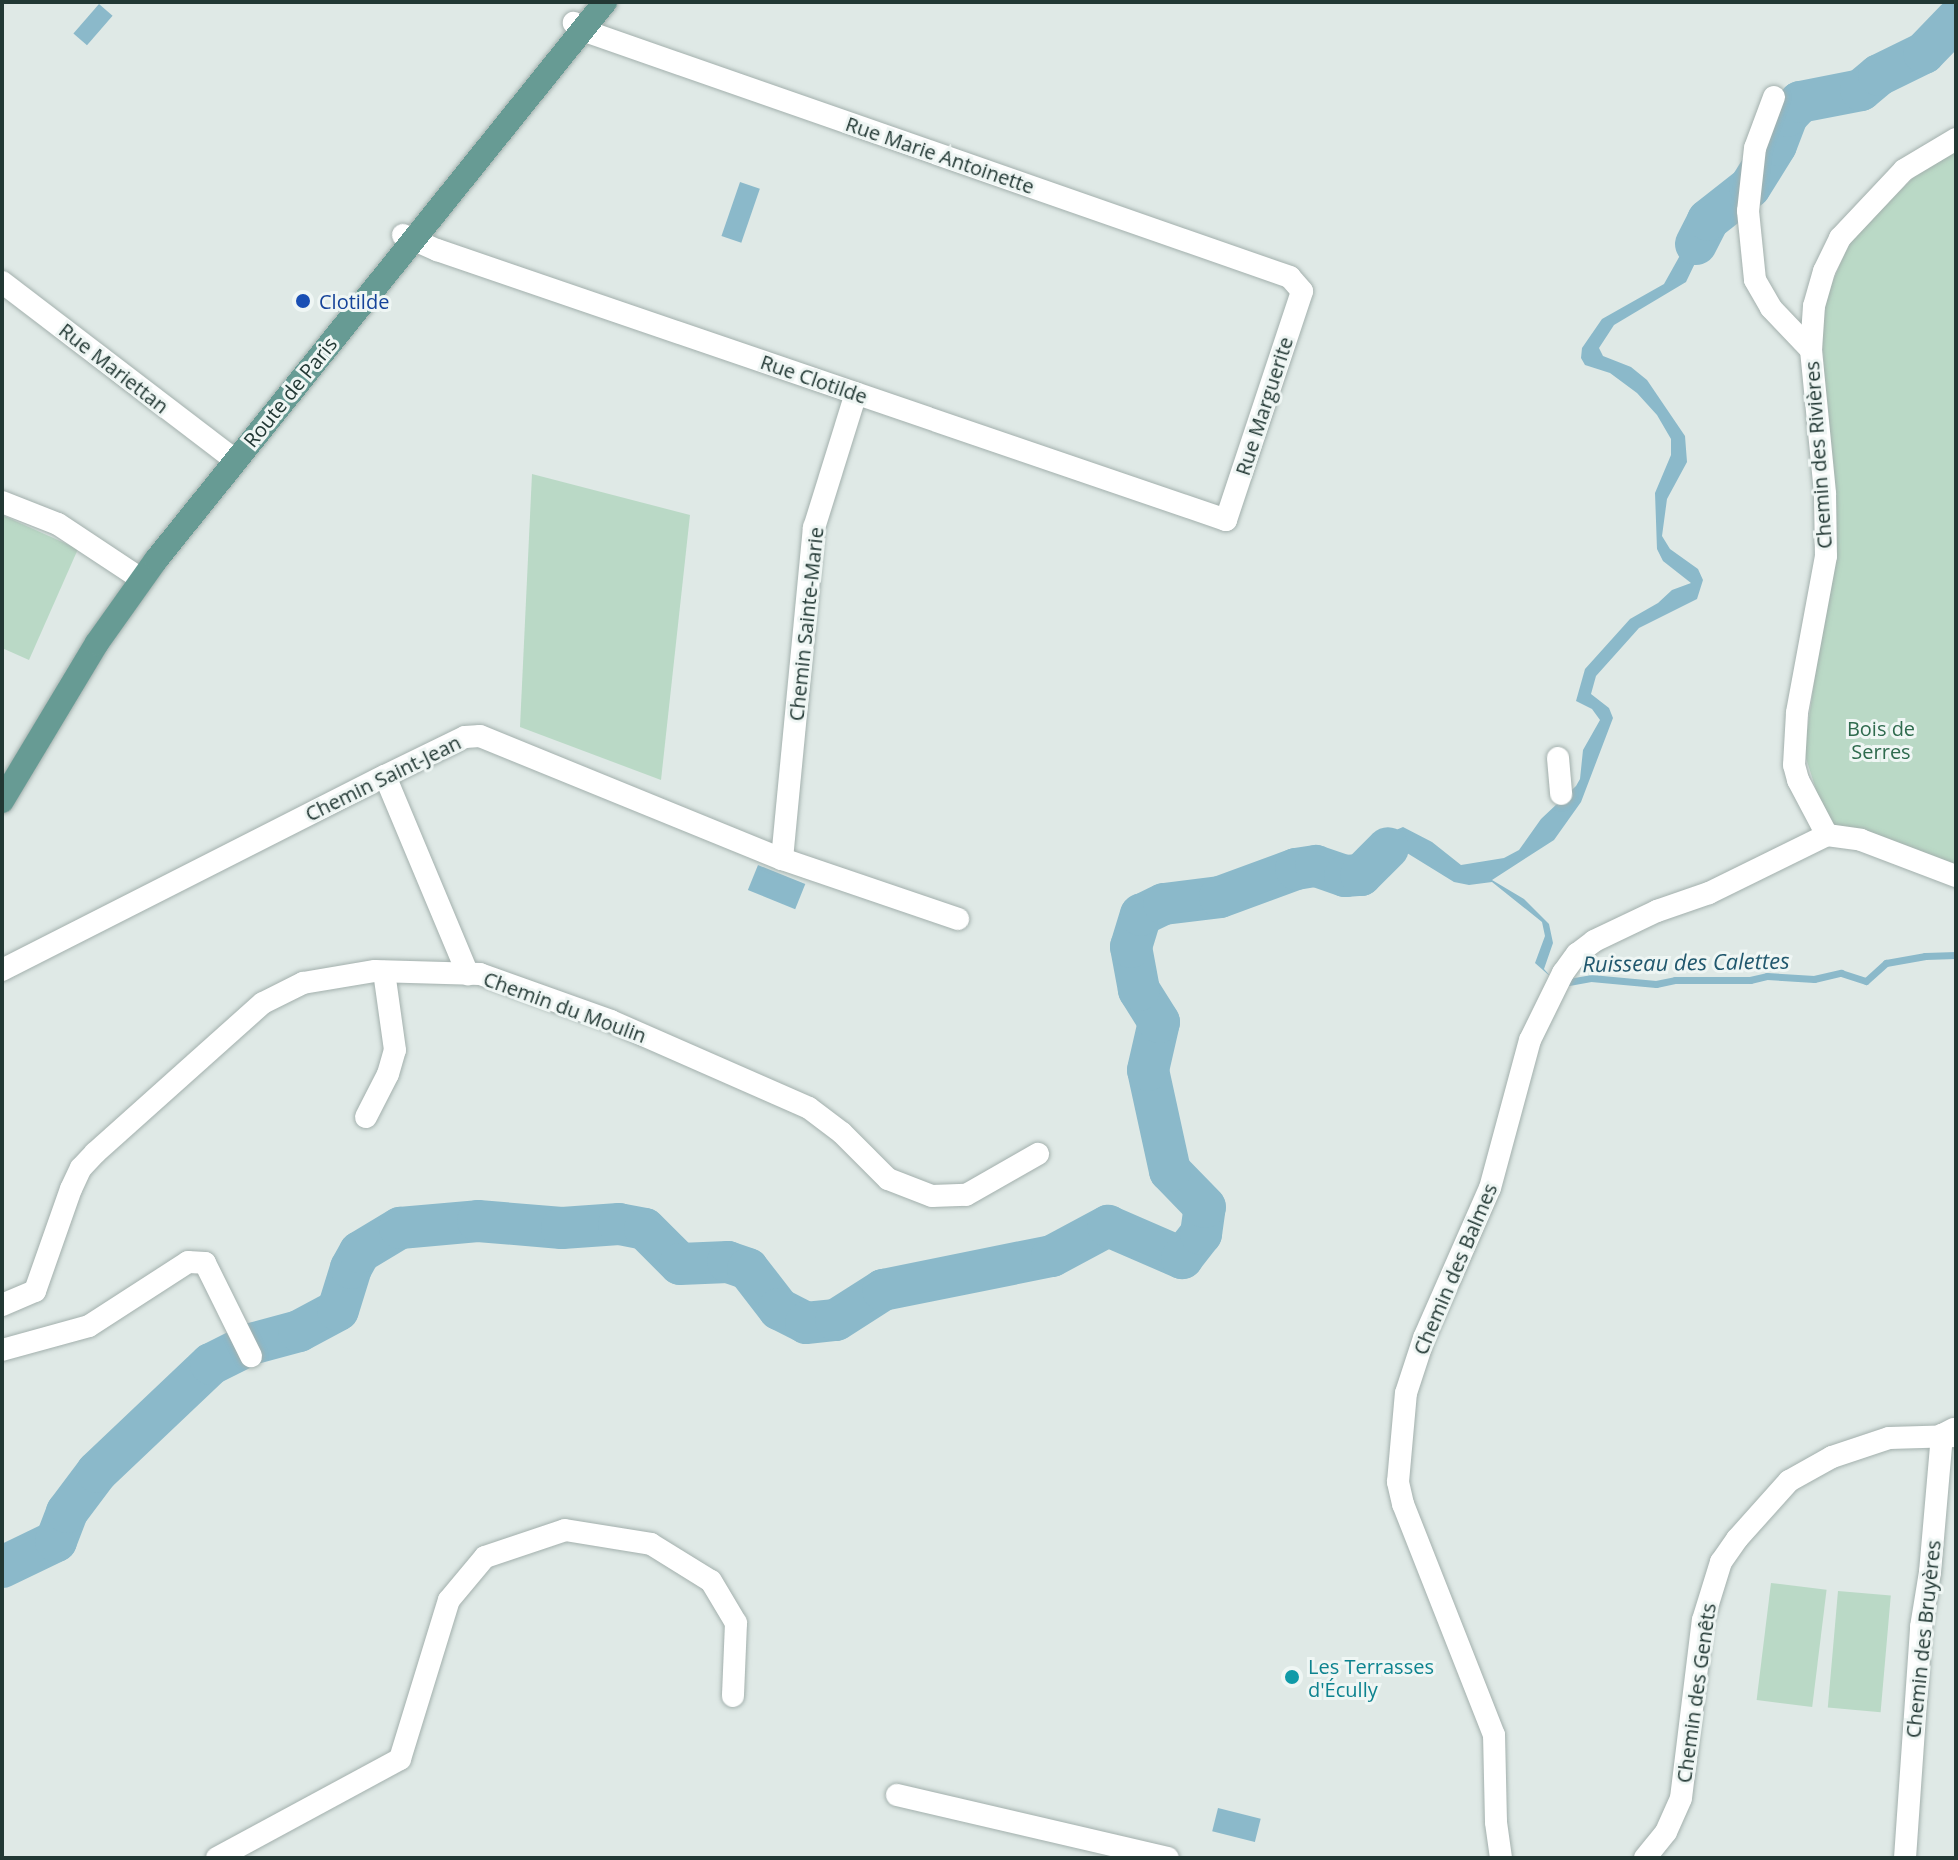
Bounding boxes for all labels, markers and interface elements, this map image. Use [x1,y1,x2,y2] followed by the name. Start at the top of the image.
[843,111,1037,199] street label: Rue Marie Antoinette
[319,289,389,313] place label: Clotilde
[294,292,312,310] marker: Clotilde
[55,318,173,418] street label: Rue Mariettan
[238,332,342,452] street label: Route de Paris
[1230,334,1298,478] street label: Rue Marguerite
[757,350,871,408] street label: Rue Clotilde
[1799,360,1837,550] street label: Chemin des Rivières
[784,526,828,722] street label: Chemin Sainte-Marie
[1847,716,1915,763] park label: Bois de Serres
[301,730,465,826] street label: Chemin Saint-Jean
[1582,947,1790,977] water label: Ruisseau des Calettes
[480,966,650,1048] street label: Chemin du Moulin
[1408,1180,1502,1358] street label: Chemin des Balmes
[1901,1539,1945,1739] street label: Chemin des Bruyères
[1672,1602,1720,1784] street label: Chemin des Genêts
[1308,1654,1434,1701] place label: Les Terrasses d'Écully
[1283,1668,1301,1686] marker: Les Terrasses d'Écully

